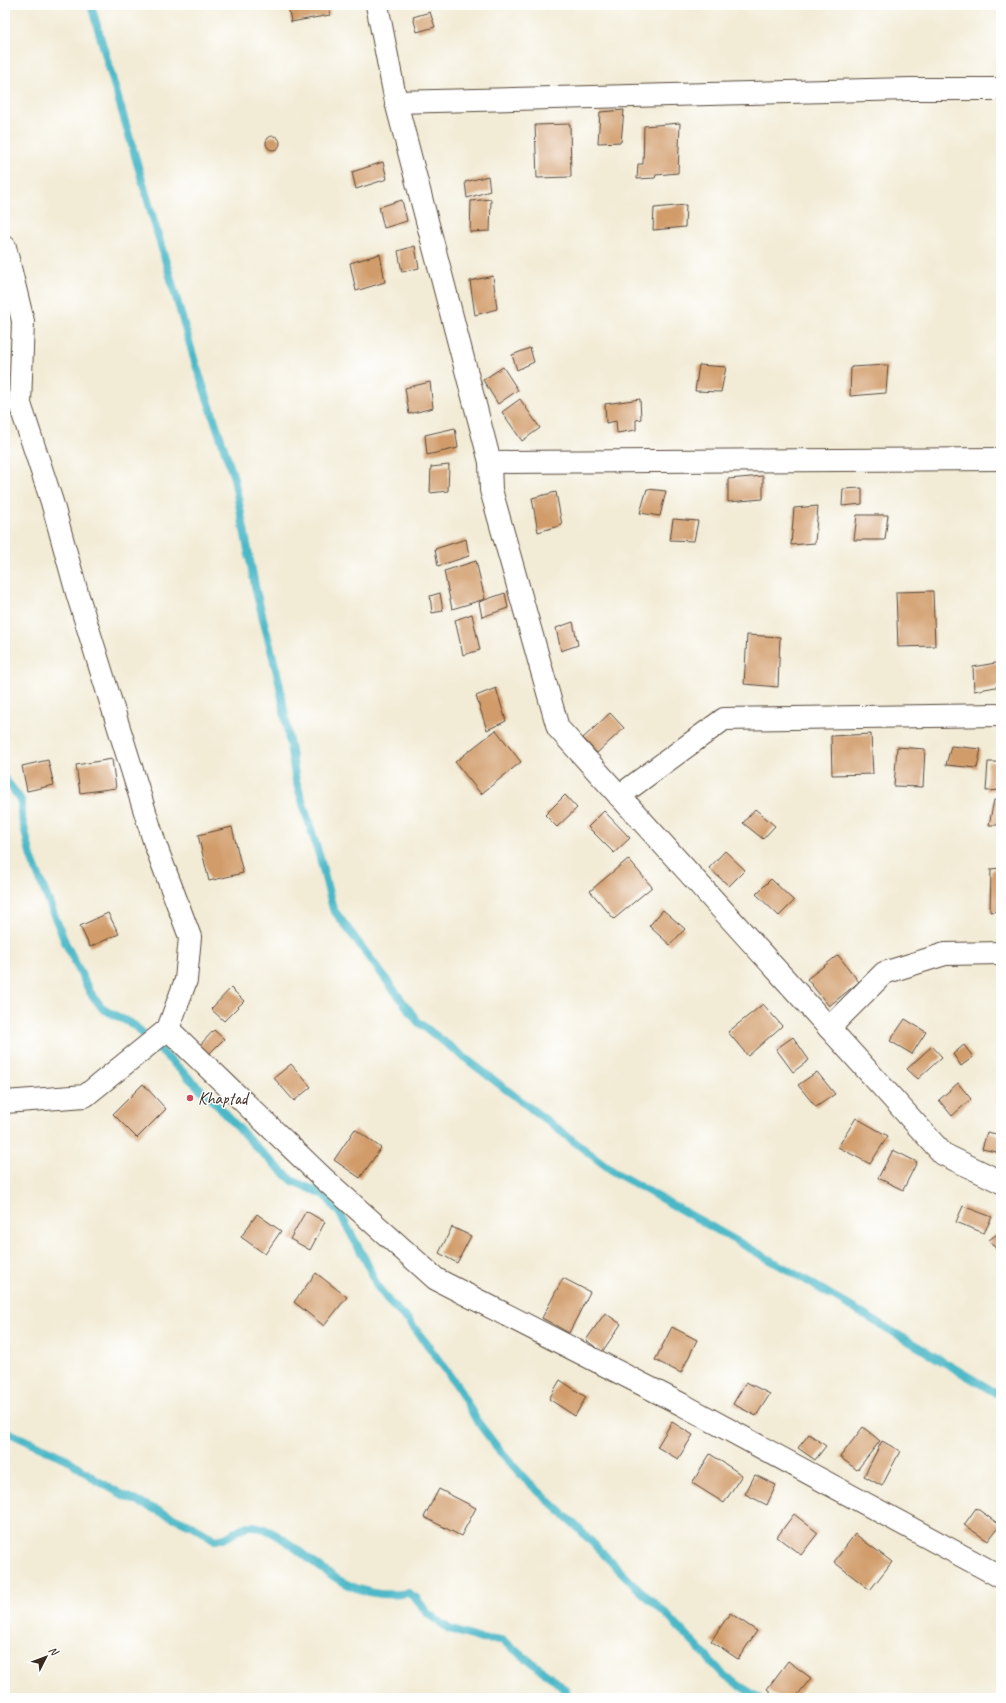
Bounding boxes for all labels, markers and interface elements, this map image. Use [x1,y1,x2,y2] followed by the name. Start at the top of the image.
[198,1088,250,1109] place label: Khaptad
[185,1093,195,1103] marker: Khaptad
[26,1637,66,1677] north arrow
[46,1643,62,1659] text: N

